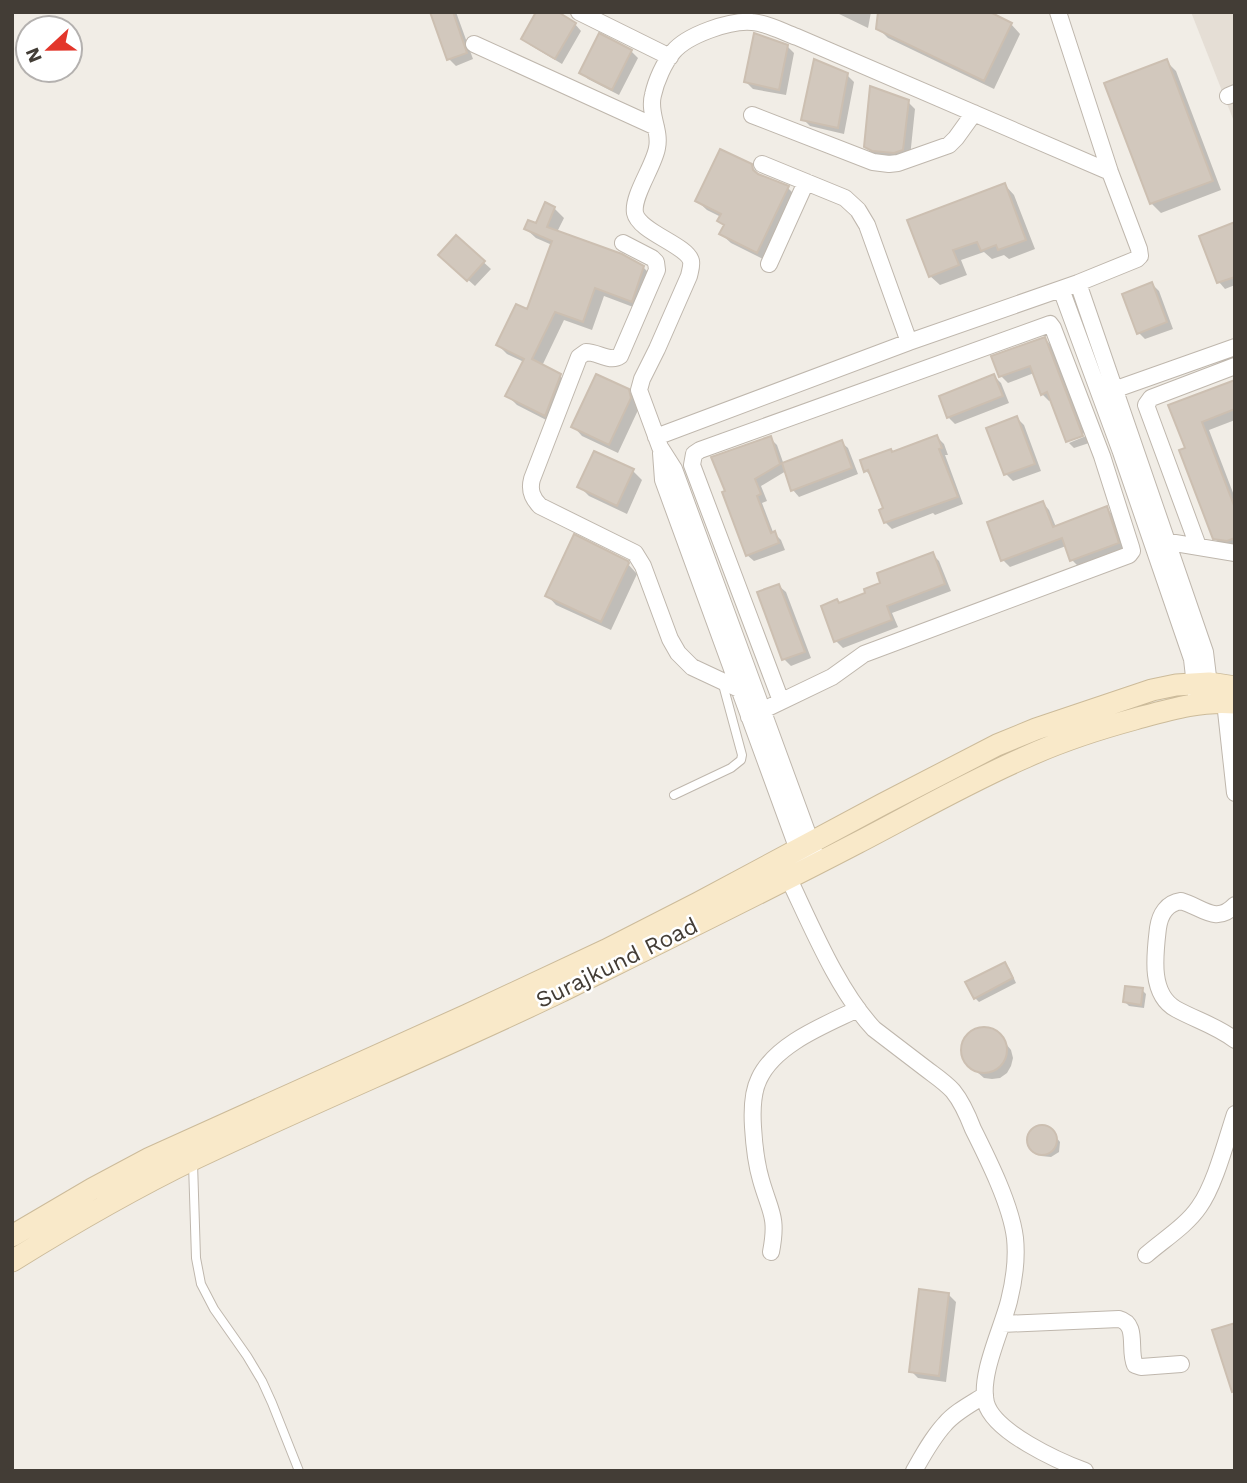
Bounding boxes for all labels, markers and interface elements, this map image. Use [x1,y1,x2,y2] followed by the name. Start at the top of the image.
[14,14,84,84] north arrow
[20,44,47,66] text: N
[532,912,702,1014] street label: Surajkund Road

